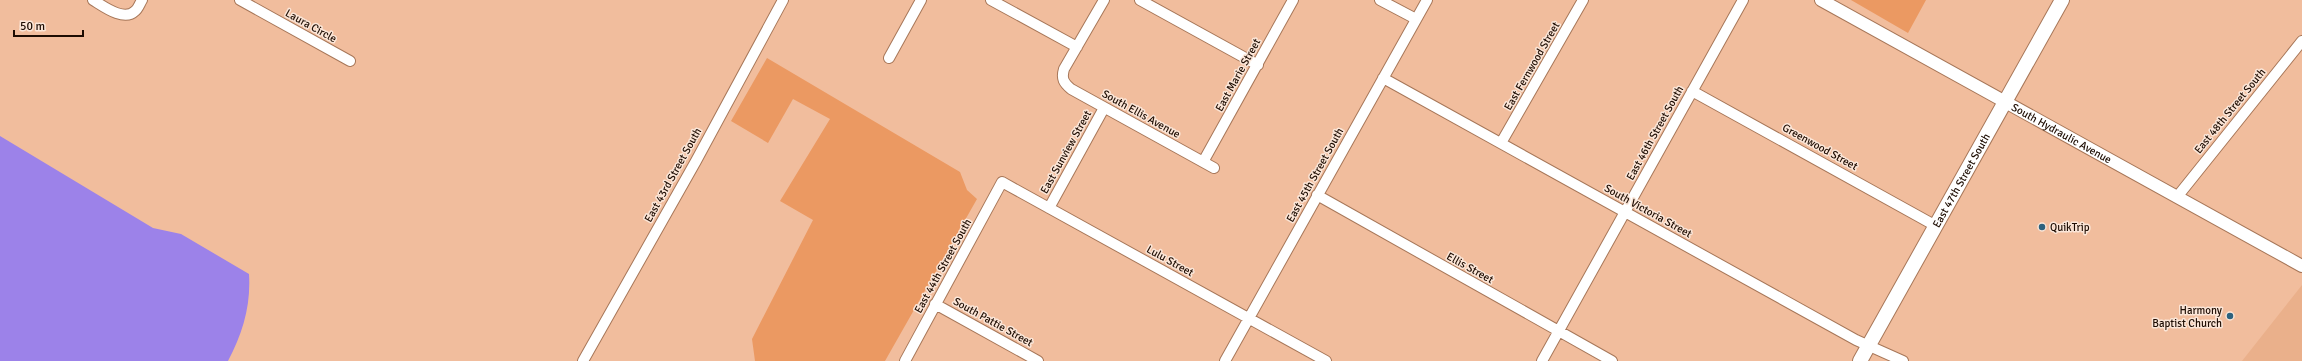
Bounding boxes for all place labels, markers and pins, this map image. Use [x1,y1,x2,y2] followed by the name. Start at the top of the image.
[2050,221,2090,234] place label: QuikTrip
[2037,222,2047,232] marker: QuikTrip
[2152,304,2223,330] place label: Harmony Baptist Church
[2225,311,2235,321] marker: Harmony Baptist Church

